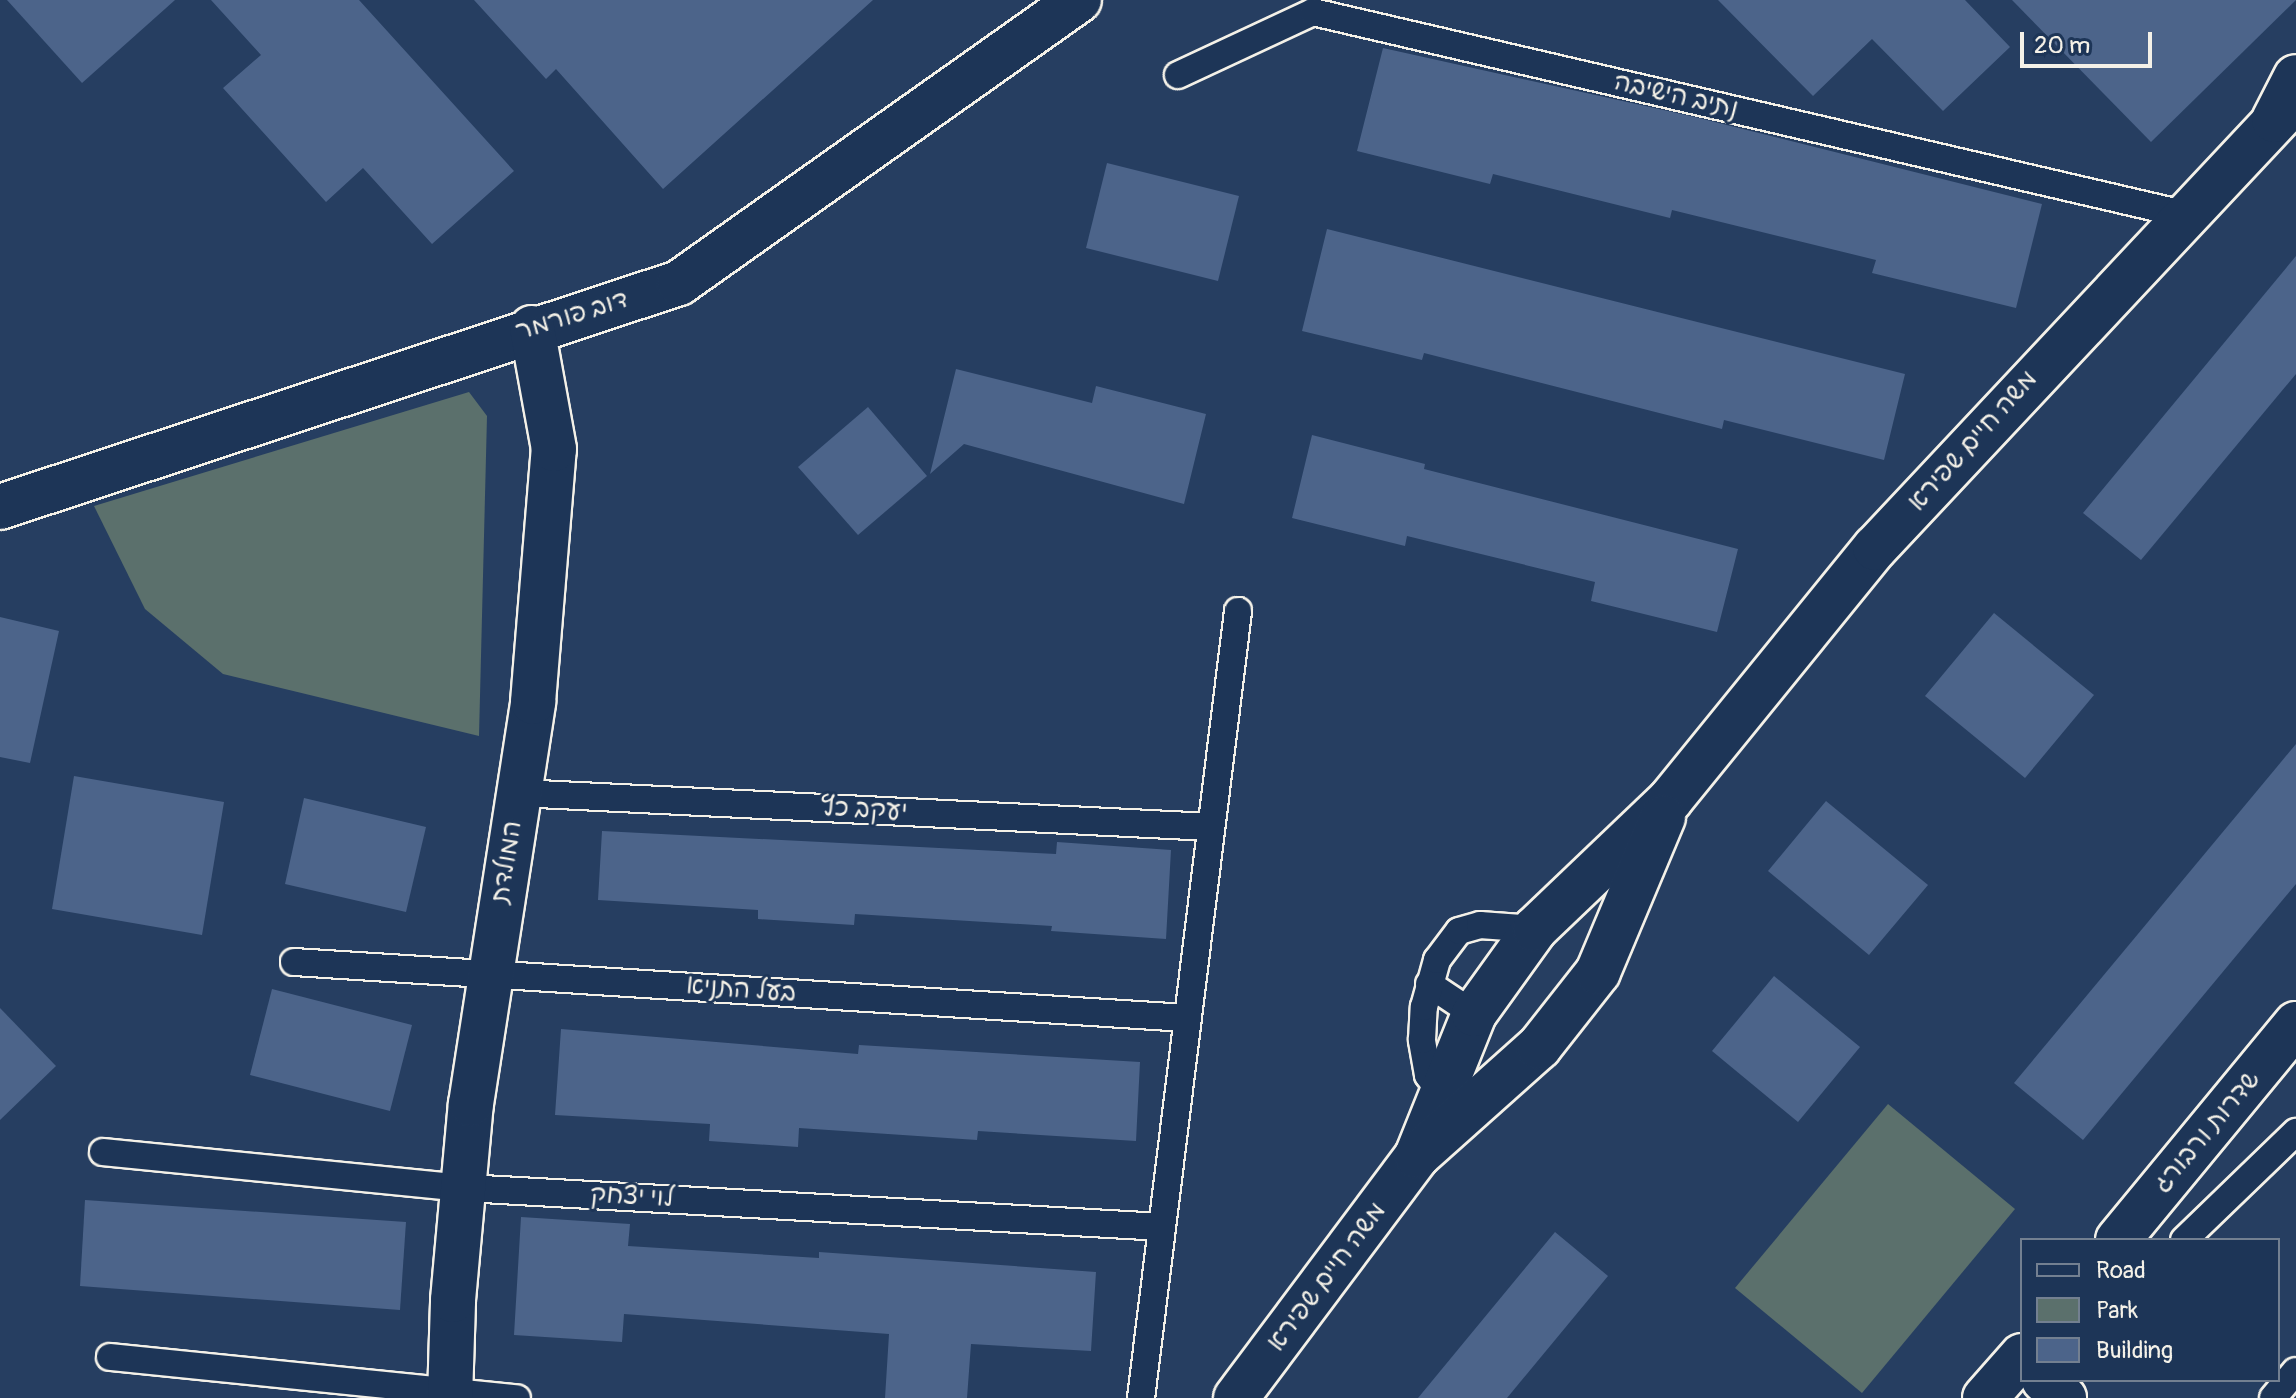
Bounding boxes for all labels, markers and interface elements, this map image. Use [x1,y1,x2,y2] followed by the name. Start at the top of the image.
[2024,16,2156,66] scale bar
[2034,31,2090,60] text: 20 m
[1611,67,1741,125] street label: נתיב הישיבה
[512,284,632,348] street label: דוב פורמר
[1902,364,2044,518] street label: משה חיים שפירא
[820,792,908,828] street label: יעקב כץ
[485,818,529,906] street label: המולדת
[685,971,797,1009] street label: בעל התניא
[2147,1065,2267,1199] street label: שדרות ורבורג
[589,1179,675,1215] street label: לוי יצחק
[1261,1196,1393,1358] street label: משה חיים שפירא
[2020,1238,2280,1382] legend
[2096,1256,2146,1285] text: Road
[2096,1296,2138,1325] text: Park
[2096,1336,2173,1365] text: Building

